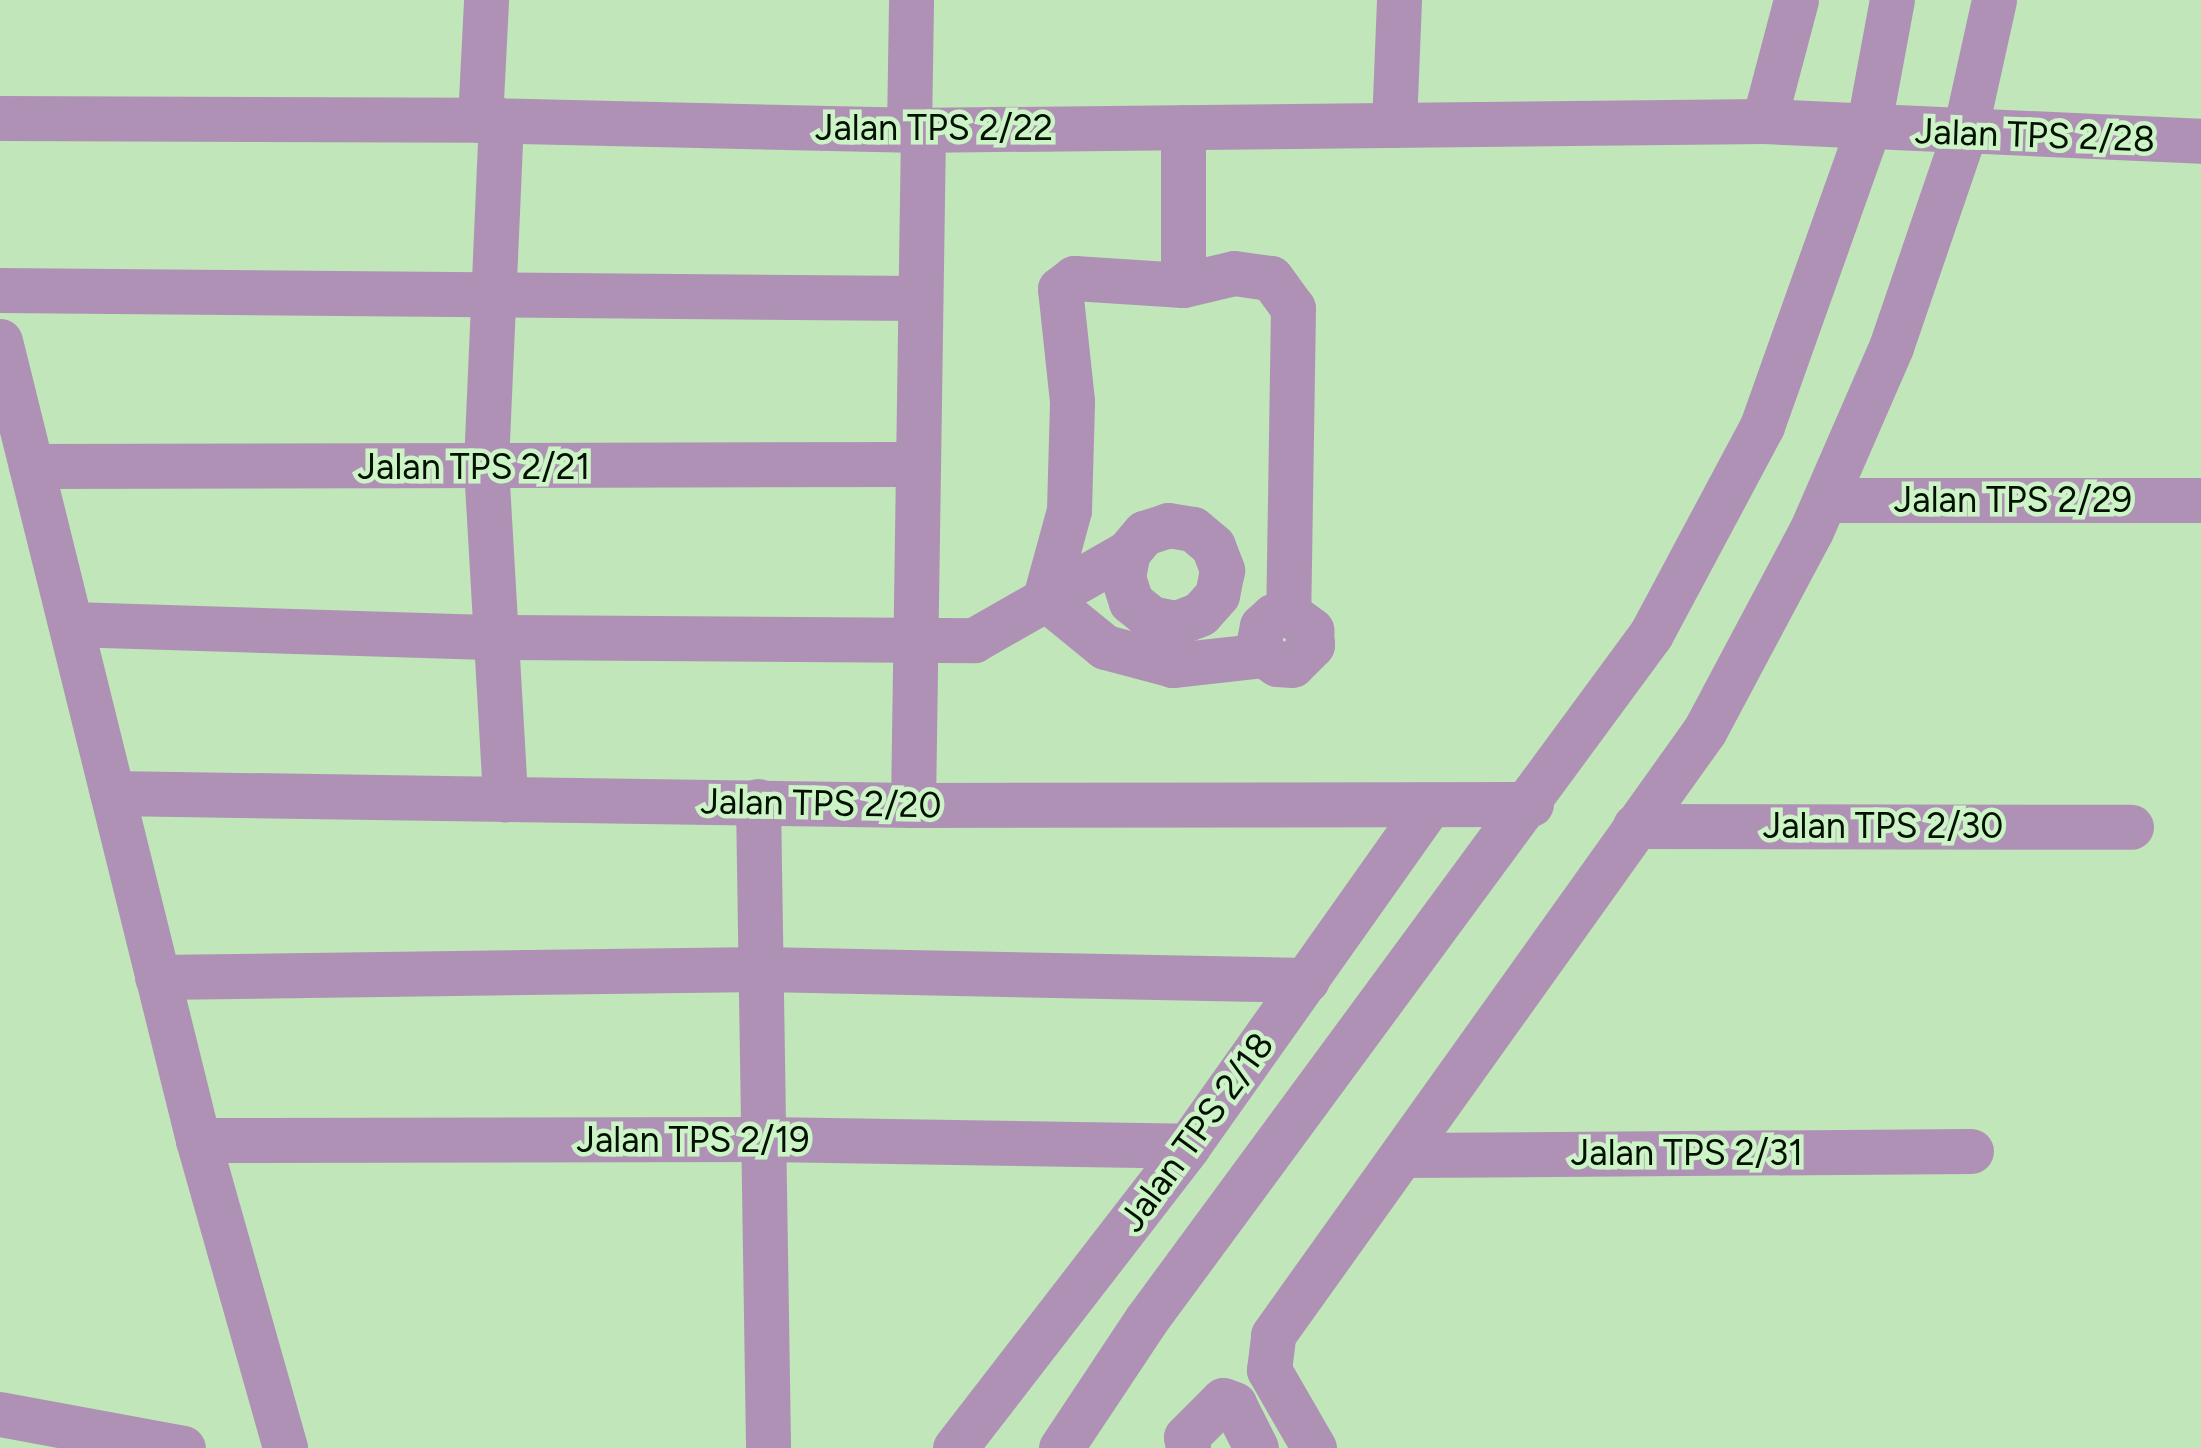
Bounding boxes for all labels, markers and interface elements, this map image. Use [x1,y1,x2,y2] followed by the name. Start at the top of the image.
[815,106,1053,150] street label: Jalan TPS 2/22
[1914,109,2156,161] street label: Jalan TPS 2/28
[358,445,590,489] street label: Jalan TPS 2/21
[1894,478,2132,522] street label: Jalan TPS 2/29
[700,779,942,827] street label: Jalan TPS 2/20
[1763,804,2003,848] street label: Jalan TPS 2/30
[1109,1024,1283,1240] street label: Jalan TPS 2/18
[576,1118,810,1162] street label: Jalan TPS 2/19
[1571,1131,1803,1175] street label: Jalan TPS 2/31

